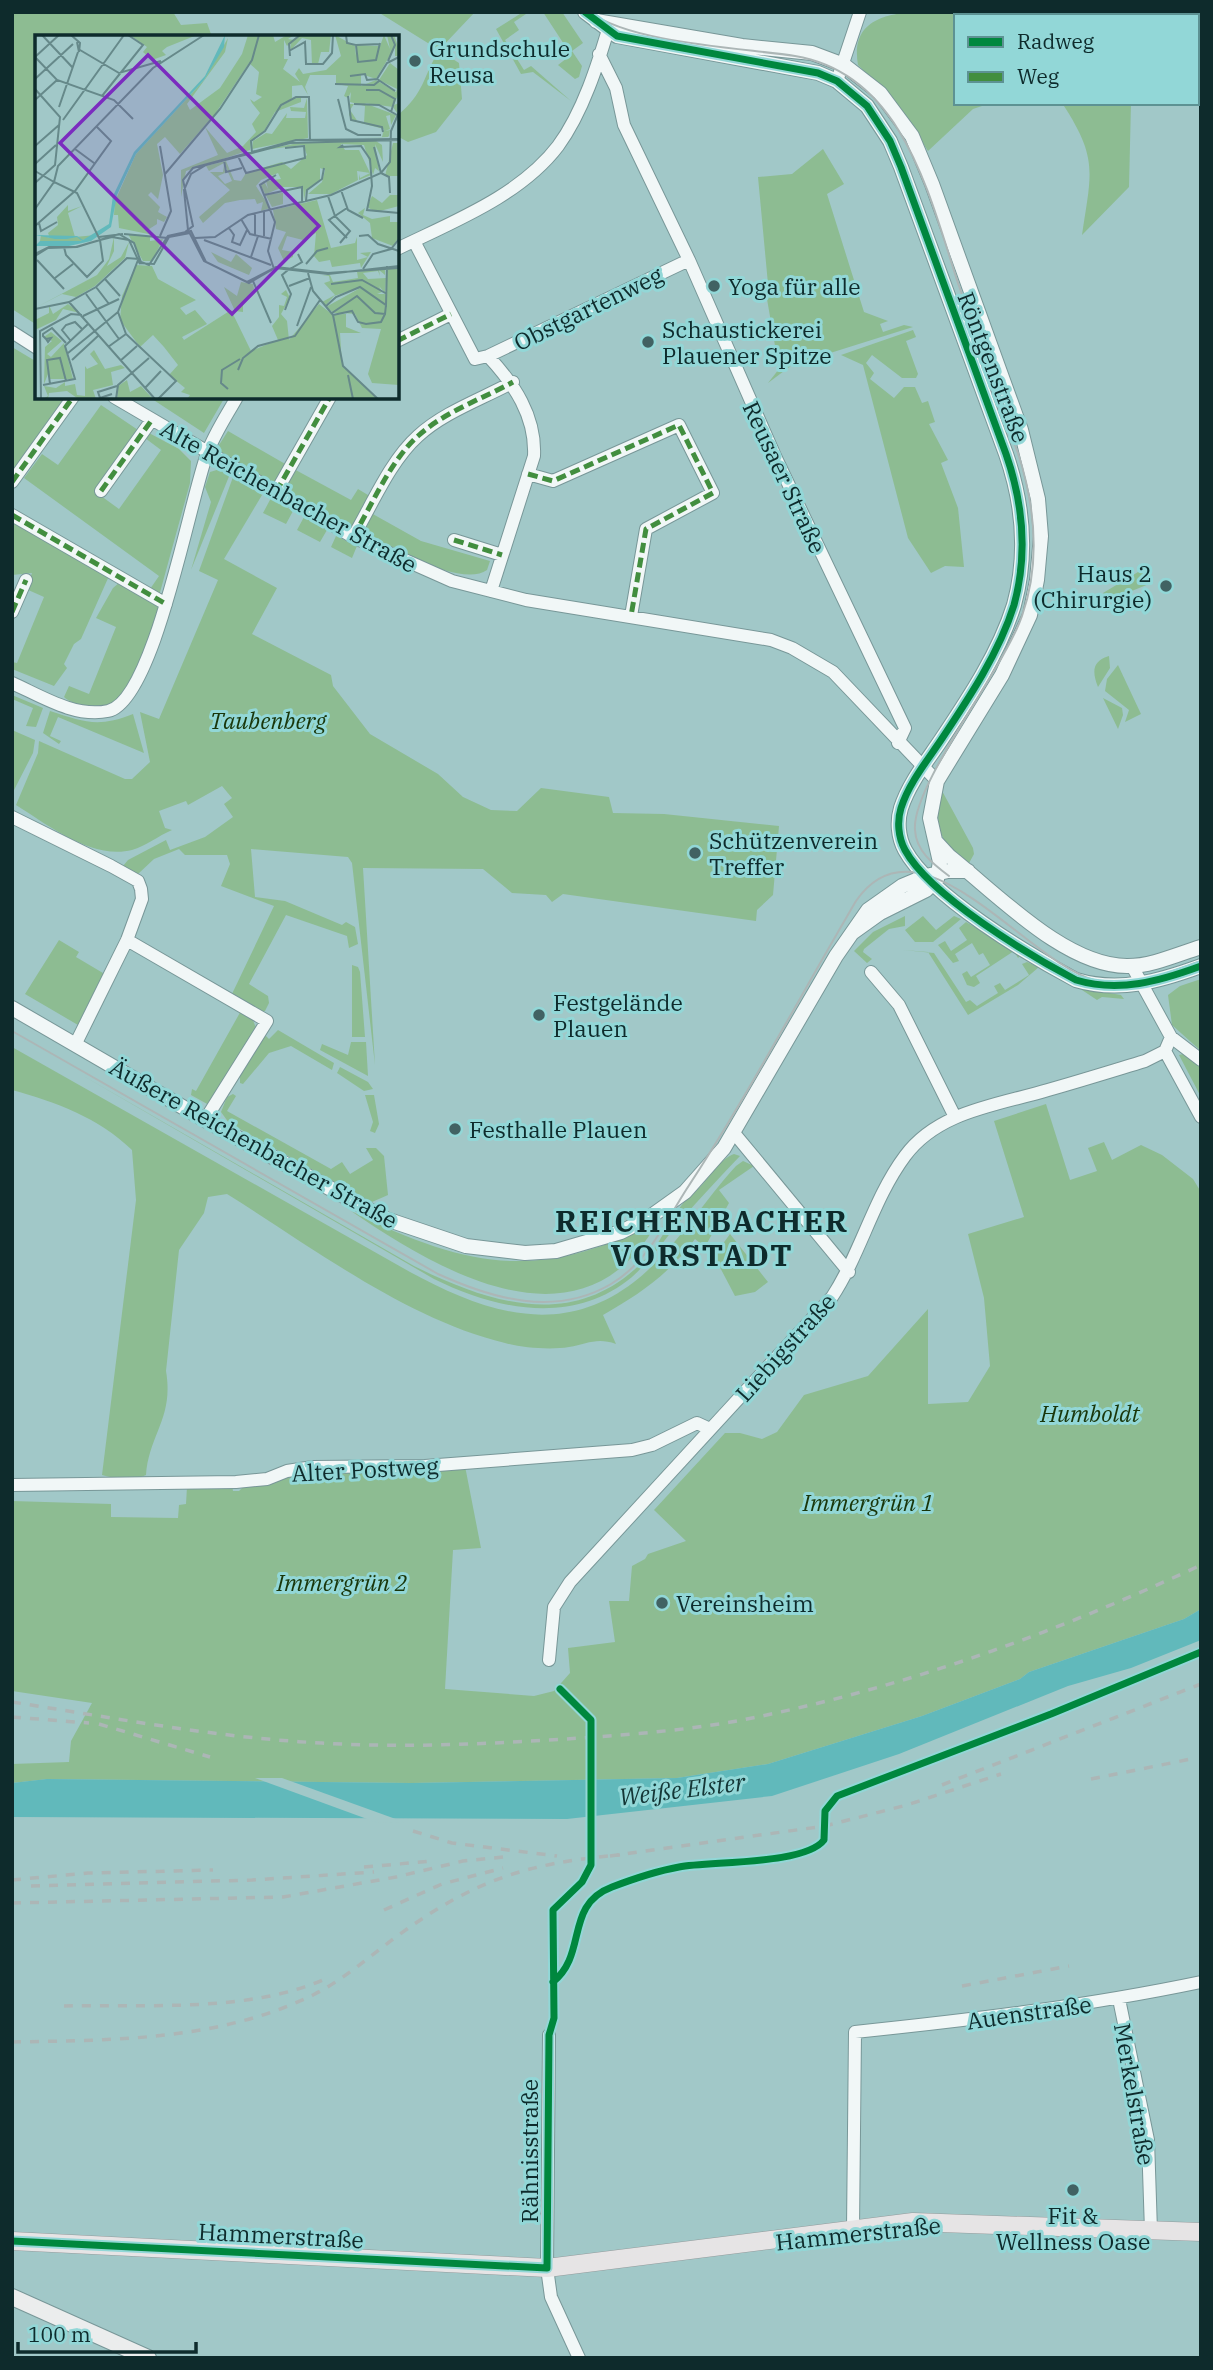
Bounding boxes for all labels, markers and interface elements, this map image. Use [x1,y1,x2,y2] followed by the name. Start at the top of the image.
[954,14,1199,105] legend
[1017,27,1095,55] text: Radweg
[429,33,570,89] place label: Grundschule Reusa
[35,35,399,399] inset map
[407,53,423,69] marker: Grundschule Reusa
[1017,62,1060,90] text: Weg
[509,259,668,357] street label: Obstgartenweg
[728,271,861,301] place label: Yoga für alle
[706,278,722,294] marker: Yoga für alle
[951,287,1037,447] street label: Röntgenstraße
[662,314,832,370] place label: Schaustickerei Plauener Spitze
[640,334,656,350] marker: Schaustickerei Plauener Spitze
[737,396,833,558] street label: Reusaer Straße
[156,413,422,579] street label: Alte Reichenbacher Straße
[1033,558,1152,614] place label: Haus 2 (Chirurgie)
[1158,578,1174,594] marker: Haus 2 (Chirurgie)
[210,705,327,735] park label: Taubenberg
[709,825,878,881] place label: Schützenverein Treffer
[687,845,703,861] marker: Schützenverein Treffer
[553,987,683,1043] place label: Festgelände Plauen
[531,1007,547,1023] marker: Festgelände Plauen
[105,1051,403,1235] street label: Äußere Reichenbacher Straße
[469,1114,647,1144] place label: Festhalle Plauen
[447,1121,463,1137] marker: Festhalle Plauen
[555,1201,849,1274] district label: REICHENBACHER VORSTADT
[728,1287,842,1407] street label: Liebigstraße
[1039,1398,1141,1428] park label: Humboldt
[291,1450,440,1488] street label: Alter Postweg
[802,1487,933,1517] park label: Immergrün 1
[276,1567,407,1597] park label: Immergrün 2
[676,1588,814,1618] place label: Vereinsheim
[654,1595,670,1611] marker: Vereinsheim
[617,1765,749,1813] water label: Weiße Elster
[965,1988,1093,2036] street label: Auenstraße
[1108,2021,1162,2167] street label: Merkelstraße
[514,2079,544,2223] street label: Rähnisstraße
[1065,2182,1081,2198] marker: Fit & Wellness Oase
[996,2200,1150,2256] place label: Fit & Wellness Oase
[774,2209,942,2257] street label: Hammerstraße
[197,2216,365,2254] street label: Hammerstraße
[18,2310,196,2354] scale bar
[28,2320,91,2348] text: 100 m

